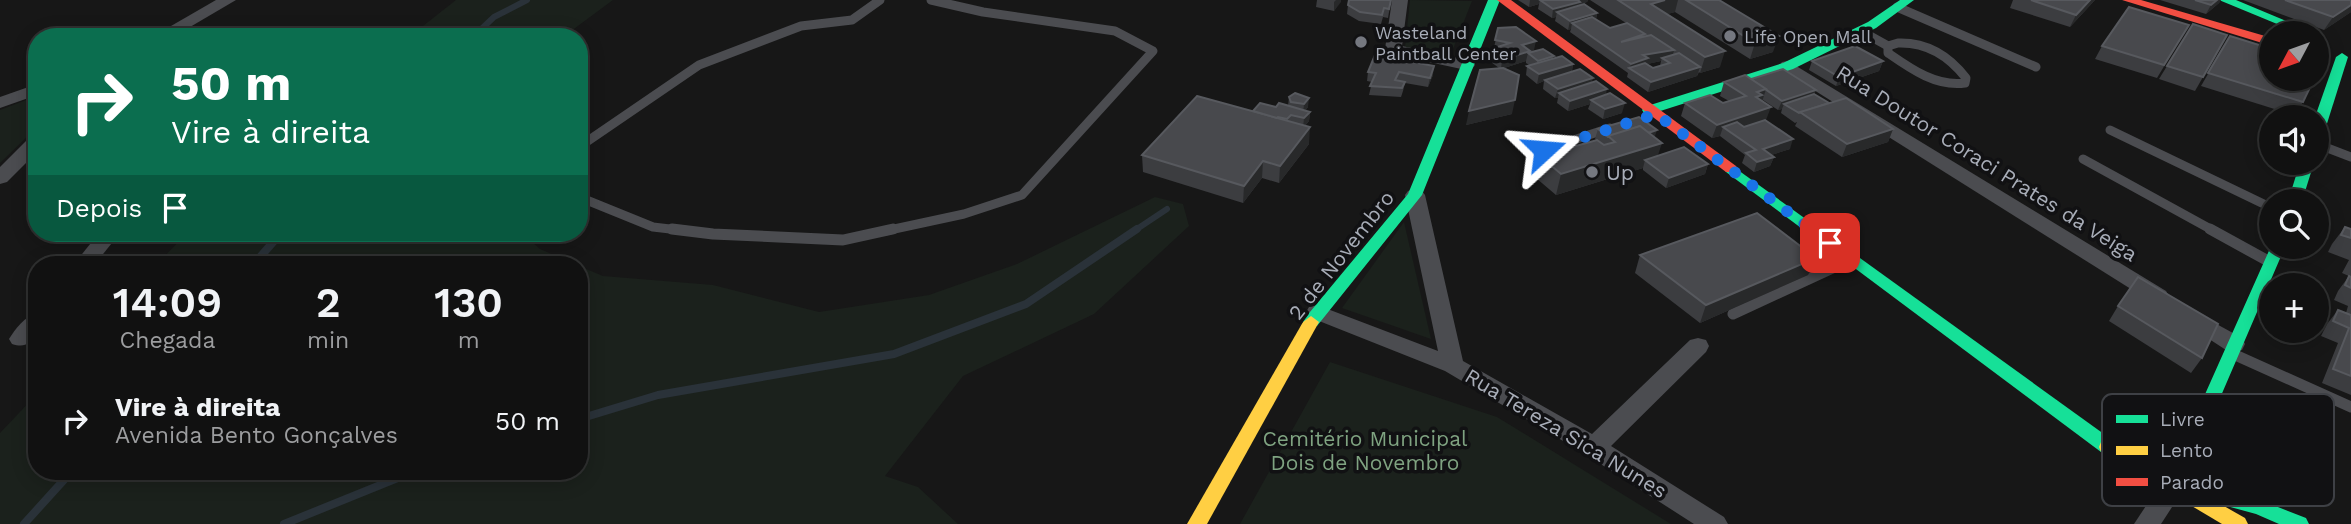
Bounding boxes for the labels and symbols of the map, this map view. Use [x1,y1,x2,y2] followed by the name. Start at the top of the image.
[2259,21,2329,91] north arrow
[1375,22,1517,64] place label: Wasteland Paintball Center
[1744,26,1872,47] place label: Life Open Mall
[1722,28,1738,44] marker: Life Open Mall
[1353,34,1369,50] marker: Wasteland Paintball Center
[1832,60,2142,266] street label: Rua Doutor Coraci Prates da Veiga
[1507,113,1581,187] position arrow
[1606,160,1634,185] place label: Up
[1584,164,1600,180] marker: Up
[1283,186,1399,324] street label: 2 de Novembro
[1800,213,1860,273] pin
[1461,363,1671,503] street label: Rua Tereza Sica Nunes
[2102,394,2334,506] legend
[2160,408,2205,431] text: Livre
[1262,426,1468,475] park label: Cemitério Municipal Dois de Novembro
[2160,439,2213,462] text: Lento
[2160,471,2224,494] text: Parado

